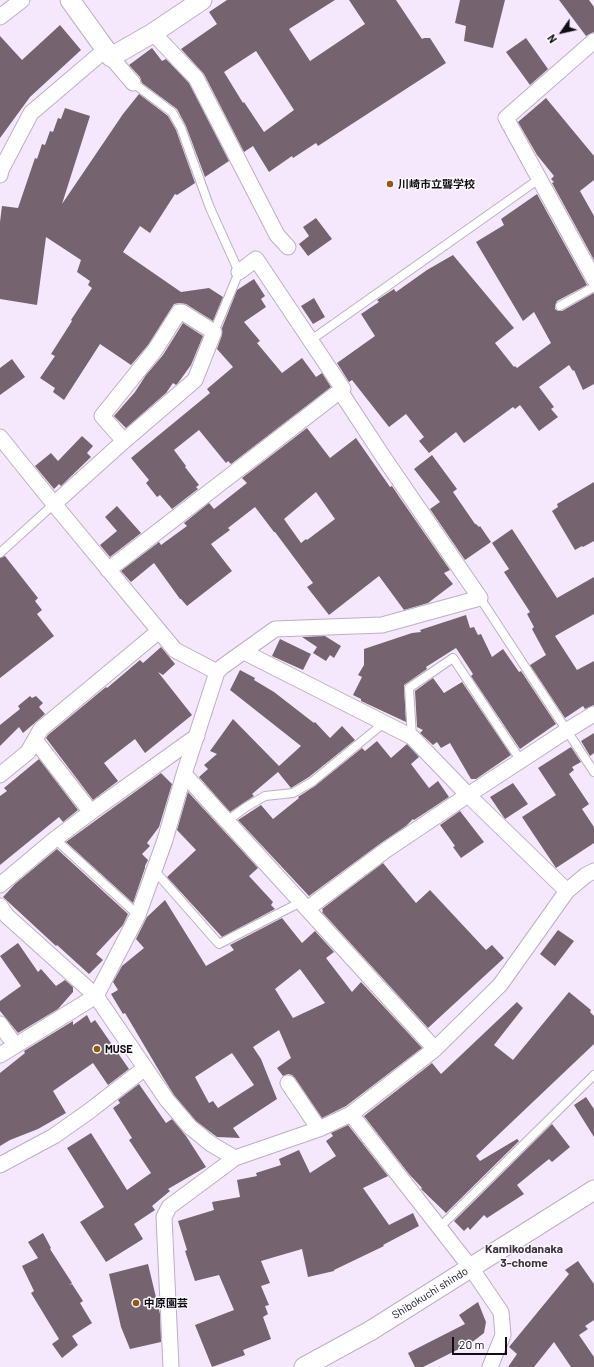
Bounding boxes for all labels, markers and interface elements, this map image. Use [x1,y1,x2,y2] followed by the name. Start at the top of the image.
[542,12,582,52] north arrow
[544,32,559,46] text: N
[398,177,475,191] place label: 川崎市立聾学校
[385,179,395,189] marker: 川崎市立聾学校
[105,1042,133,1056] place label: MUSE
[92,1044,102,1054] marker: MUSE
[485,1242,563,1270] district label: Kamikodanaka 3-chome
[390,1264,470,1322] street label: Shibokuchi shindo
[144,1296,188,1310] place label: 中原園芸
[131,1298,141,1308] marker: 中原園芸
[454,1329,509,1355] scale bar
[459,1337,485,1351] text: 20 m

